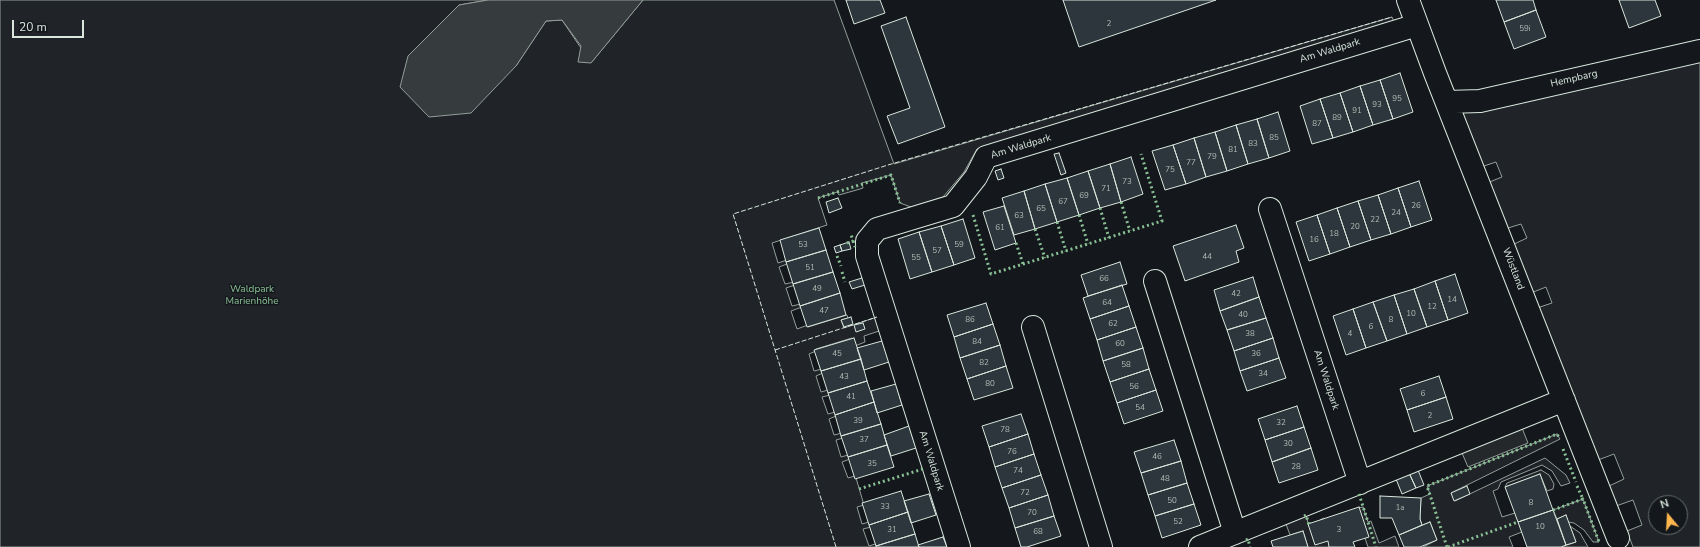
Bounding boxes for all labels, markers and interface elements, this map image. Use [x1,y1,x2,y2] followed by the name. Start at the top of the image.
[14,12,86,38] scale bar
[19,19,47,35] text: 20 m
[1107,19,1111,29] house number: 2
[1519,24,1531,34] house number: 59i
[1298,36,1362,66] street label: Am Waldpark
[1549,68,1599,90] street label: Hempbarg
[1392,94,1402,104] house number: 95
[1372,100,1382,110] house number: 93
[1352,106,1362,116] house number: 91
[1332,113,1342,123] house number: 89
[1312,119,1322,129] house number: 87
[989,132,1053,162] street label: Am Waldpark
[1269,133,1279,143] house number: 85
[1248,139,1258,149] house number: 83
[1228,145,1238,155] house number: 81
[1207,152,1217,162] house number: 79
[1186,158,1196,168] house number: 77
[1165,165,1175,175] house number: 75
[1122,177,1132,187] house number: 73
[1101,184,1111,194] house number: 71
[1079,191,1089,201] house number: 69
[1058,197,1068,207] house number: 67
[1411,201,1421,211] house number: 26
[1036,204,1046,214] house number: 65
[1391,208,1401,218] house number: 24
[1014,211,1024,221] house number: 63
[1370,215,1380,225] house number: 22
[1350,222,1360,232] house number: 20
[995,223,1005,233] house number: 61
[1329,229,1339,239] house number: 18
[1309,235,1319,245] house number: 16
[798,240,808,250] house number: 53
[954,240,964,250] house number: 59
[932,246,942,256] house number: 57
[1499,246,1527,292] street label: Wüstland
[1202,252,1212,262] house number: 44
[911,253,921,263] house number: 55
[805,263,815,273] house number: 51
[1099,274,1109,284] house number: 66
[226,284,278,308] park label: Waldpark Marienhöhe
[812,284,822,294] house number: 49
[1231,289,1241,299] house number: 42
[1447,295,1457,305] house number: 14
[1102,298,1112,308] house number: 64
[1427,302,1437,312] house number: 12
[819,306,829,316] house number: 47
[1406,309,1416,319] house number: 10
[1238,310,1248,320] house number: 40
[965,315,975,325] house number: 86
[1389,315,1393,325] house number: 8
[1108,319,1118,329] house number: 62
[1369,322,1373,332] house number: 6
[1245,329,1255,339] house number: 38
[1348,329,1352,339] house number: 4
[972,337,982,347] house number: 84
[1115,339,1125,349] house number: 60
[1311,348,1341,412] street label: Am Waldpark
[832,349,842,359] house number: 45
[1251,349,1261,359] house number: 36
[979,358,989,368] house number: 82
[1121,360,1131,370] house number: 58
[1258,369,1268,379] house number: 34
[839,372,849,382] house number: 43
[985,379,995,389] house number: 80
[1129,382,1139,392] house number: 56
[1421,389,1425,399] house number: 6
[846,392,856,402] house number: 41
[1135,403,1145,413] house number: 54
[1428,411,1432,421] house number: 2
[853,416,863,426] house number: 39
[1276,418,1286,428] house number: 32
[1000,425,1010,435] house number: 78
[916,429,946,493] street label: Am Waldpark
[859,435,869,445] house number: 37
[1283,439,1293,449] house number: 30
[1007,447,1017,457] house number: 76
[1152,452,1162,462] house number: 46
[867,459,877,469] house number: 35
[1291,462,1301,472] house number: 28
[1013,466,1023,476] house number: 74
[1160,474,1170,484] house number: 48
[1020,488,1030,498] house number: 72
[1648,495,1688,535] north arrow
[1167,496,1177,506] house number: 50
[1658,496,1671,512] text: N
[1529,498,1533,508] house number: 8
[880,502,890,512] house number: 33
[1395,503,1405,513] house number: 1a
[1027,508,1037,518] house number: 70
[1173,517,1183,527] house number: 52
[1535,522,1545,532] house number: 10
[887,525,897,535] house number: 31
[1337,525,1341,535] house number: 3
[1033,527,1043,537] house number: 68

